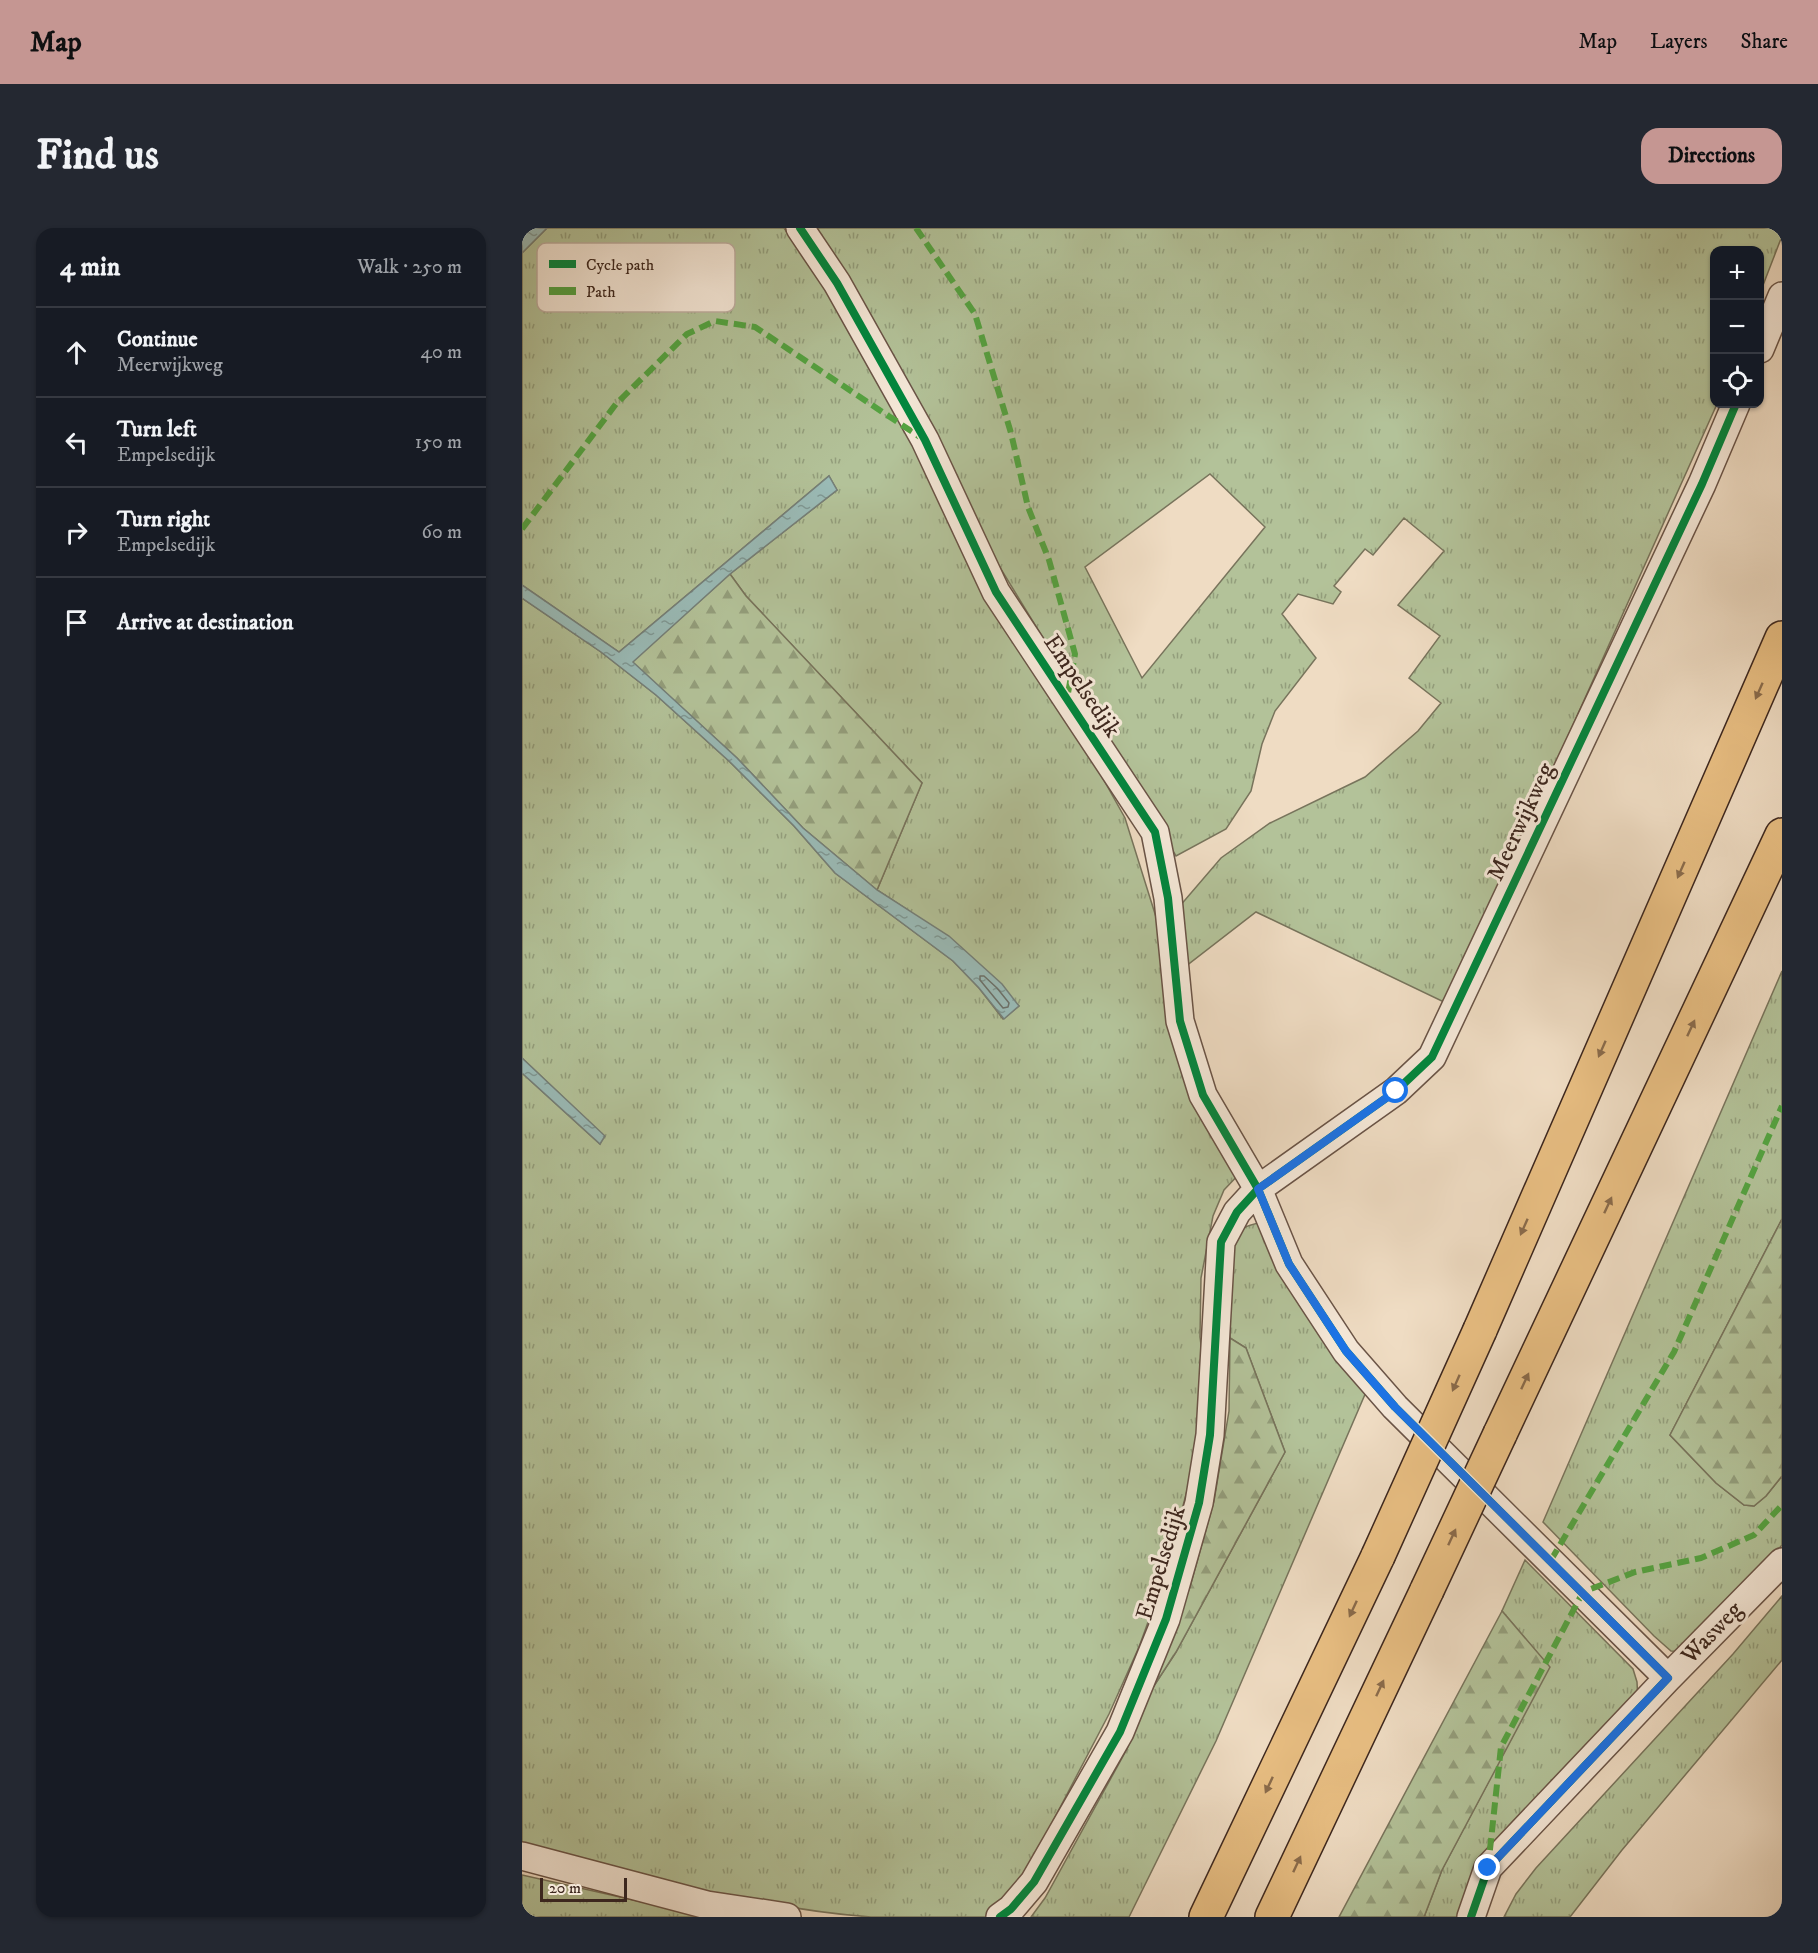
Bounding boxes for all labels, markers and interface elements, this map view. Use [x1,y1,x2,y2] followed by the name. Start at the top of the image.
[30,25,82,60] text: Map
[1578,29,1617,55] text: Map
[1650,29,1708,55] text: Layers
[1741,29,1788,55] text: Share
[1641,128,1782,184] button: Directions
[36,130,159,182] text: Find us
[537,243,735,312] legend
[1710,246,1764,408] map controls
[1710,246,1764,300] button: +
[60,251,120,284] text: 4 min
[357,255,462,280] text: Walk · 250 m
[586,255,655,275] text: Cycle path
[586,282,616,302] text: Path
[1710,300,1764,354] button: −
[117,326,198,353] text: Continue
[60,336,93,369] icon: ahead
[420,340,462,365] text: 40 m
[117,353,223,378] text: Meerwijkweg
[1710,354,1764,408] button: locate
[117,416,197,443] text: Turn left
[60,426,93,459] icon: left
[415,430,462,455] text: 150 m
[117,443,215,468] text: Empelsedijk
[117,506,210,533] text: Turn right
[60,516,93,549] icon: right
[422,520,462,545] text: 60 m
[117,533,215,558] text: Empelsedijk
[60,606,93,639] icon: arrive
[117,609,294,636] text: Arrive at destination
[1037,629,1127,743] street label: Empelsedijk
[1754,683,1763,700] one-way arrow
[1481,758,1562,886] street label: Meerwijkweg
[1675,861,1685,879] one-way arrow
[1687,1020,1696,1037] one-way arrow
[1598,1040,1607,1057] one-way arrow
[1382,1077,1408,1103] route start
[1604,1196,1613,1213] one-way arrow
[1519,1219,1529,1237] one-way arrow
[1521,1373,1530,1390] one-way arrow
[1450,1374,1460,1392] one-way arrow
[1129,1502,1193,1624] street label: Empelsedijk
[1447,1528,1456,1545] one-way arrow
[1674,1595,1749,1671] street label: Wasweg
[1348,1601,1357,1618] one-way arrow
[1376,1679,1385,1696] one-way arrow
[1264,1777,1273,1794] one-way arrow
[1474,1854,1500,1880] route end
[1292,1856,1301,1873] one-way arrow
[540,1875,627,1902] scale bar
[549,1878,581,1898] text: 20 m

